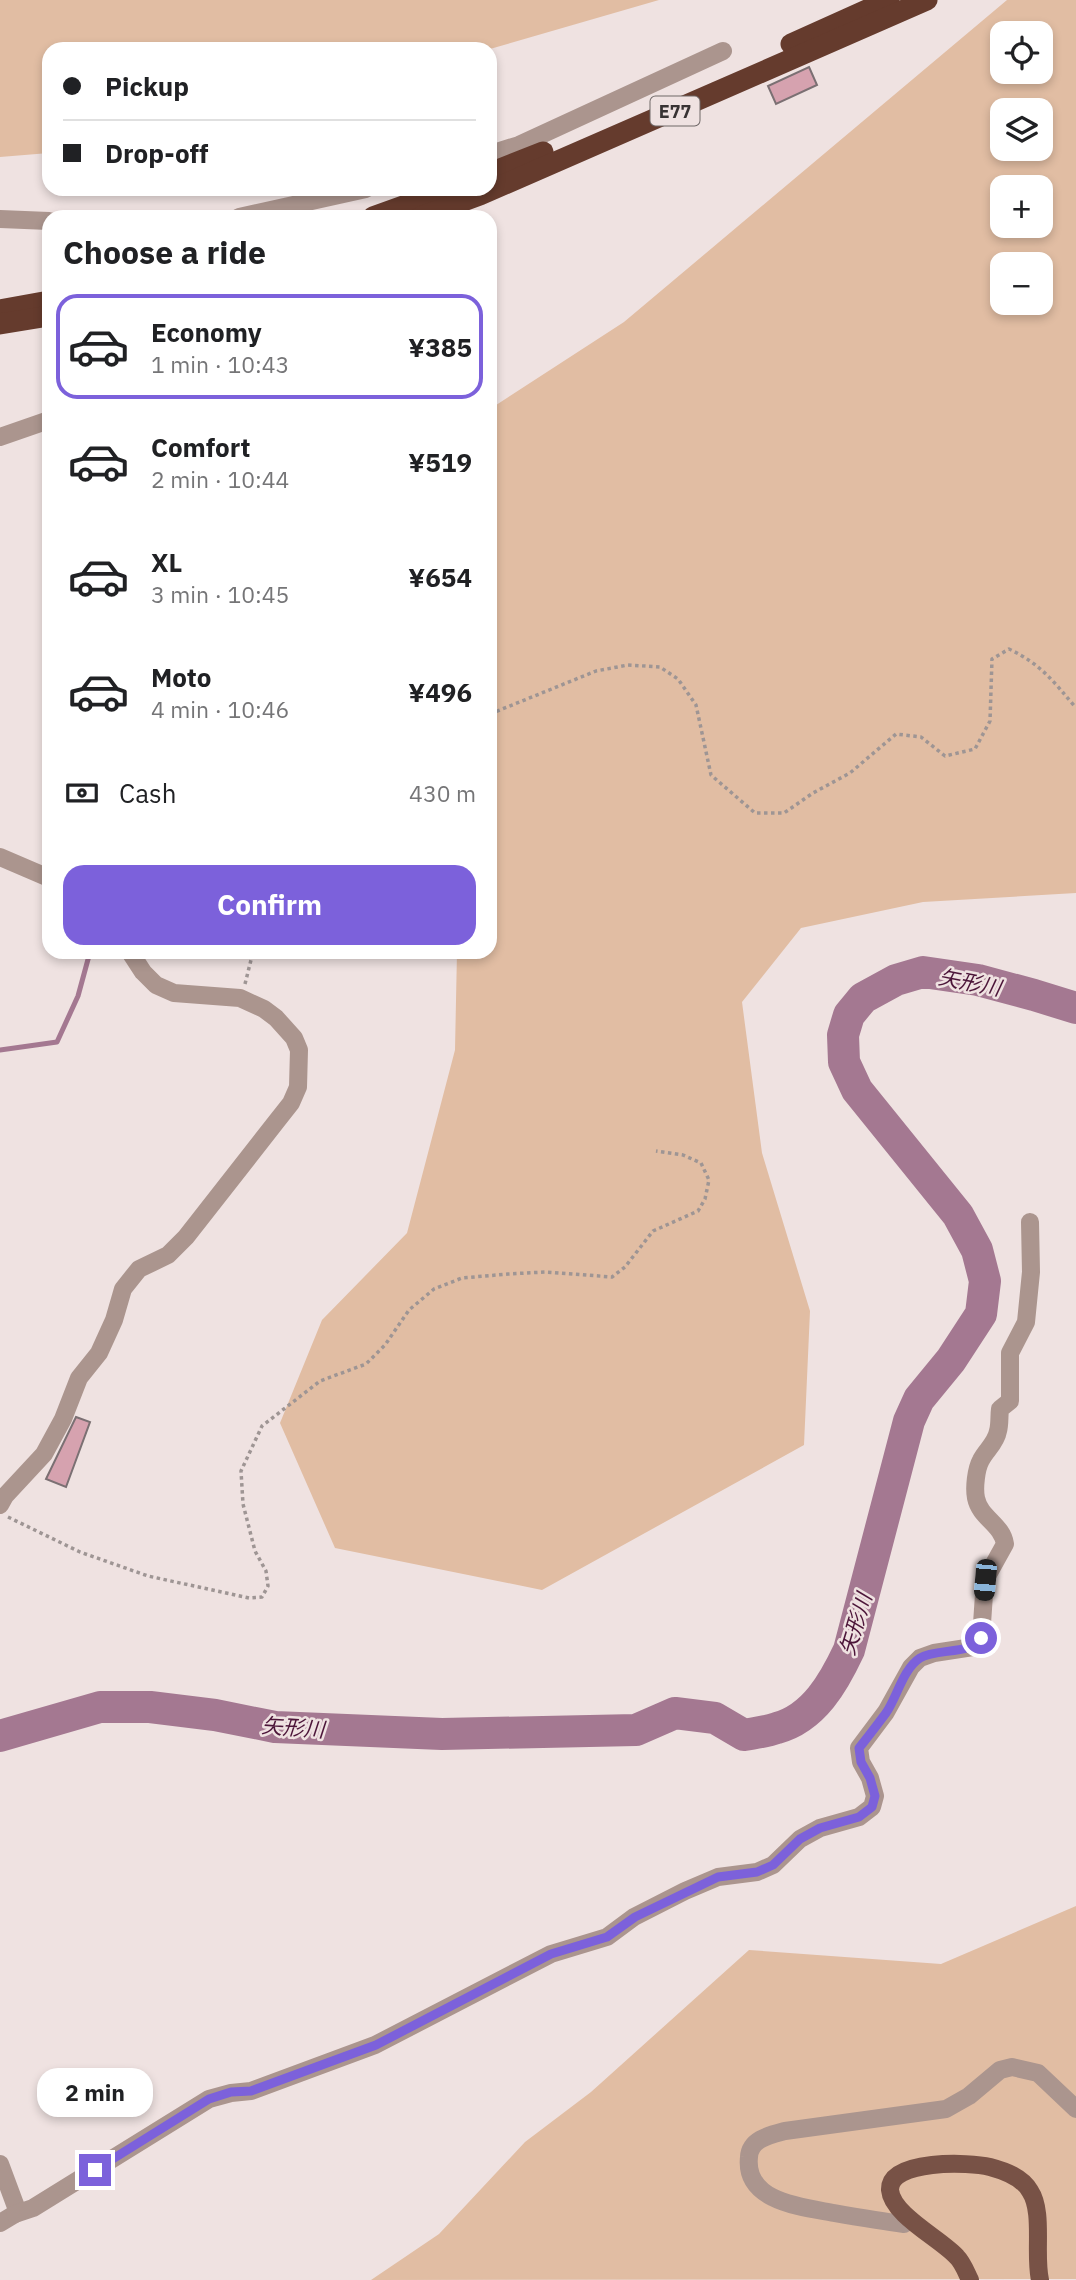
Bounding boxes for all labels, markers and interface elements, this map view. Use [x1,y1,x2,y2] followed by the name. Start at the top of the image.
[990,21,1053,315] map controls
[990,21,1053,84] button: locate
[105,69,189,103] text: Pickup
[650,96,700,126] road number: E77
[990,98,1053,161] button: layers
[105,136,208,170] text: Drop-off
[990,175,1053,238] button: +
[63,231,266,273] text: Choose a ride
[990,252,1053,315] button: −
[67,315,130,378] icon: car
[151,315,262,349] text: Economy
[408,330,472,364] text: ¥385
[151,349,289,379] text: 1 min · 10:43
[67,430,130,493] icon: car
[151,430,250,464] text: Comfort
[408,445,472,479] text: ¥519
[151,464,289,494] text: 2 min · 10:44
[67,545,130,608] icon: car
[151,545,182,579] text: XL
[408,560,472,594] text: ¥654
[151,579,289,609] text: 3 min · 10:45
[67,660,130,723] icon: car
[151,660,211,694] text: Moto
[408,675,472,709] text: ¥496
[151,694,289,724] text: 4 min · 10:46
[63,774,101,812] icon: cash
[119,776,176,810] text: Cash
[409,778,476,808] text: 430 m
[63,865,476,945] button: Confirm
[936,962,1006,1002] water label: 矢形川
[973,1558,998,1602] car
[832,1588,878,1658] water label: 矢形川
[965,1622,997,1654] route start
[261,1711,327,1743] water label: 矢形川
[37,2068,153,2118] callout: 2 min
[65,2077,125,2107] text: 2 min
[79,2154,111,2186] route end

